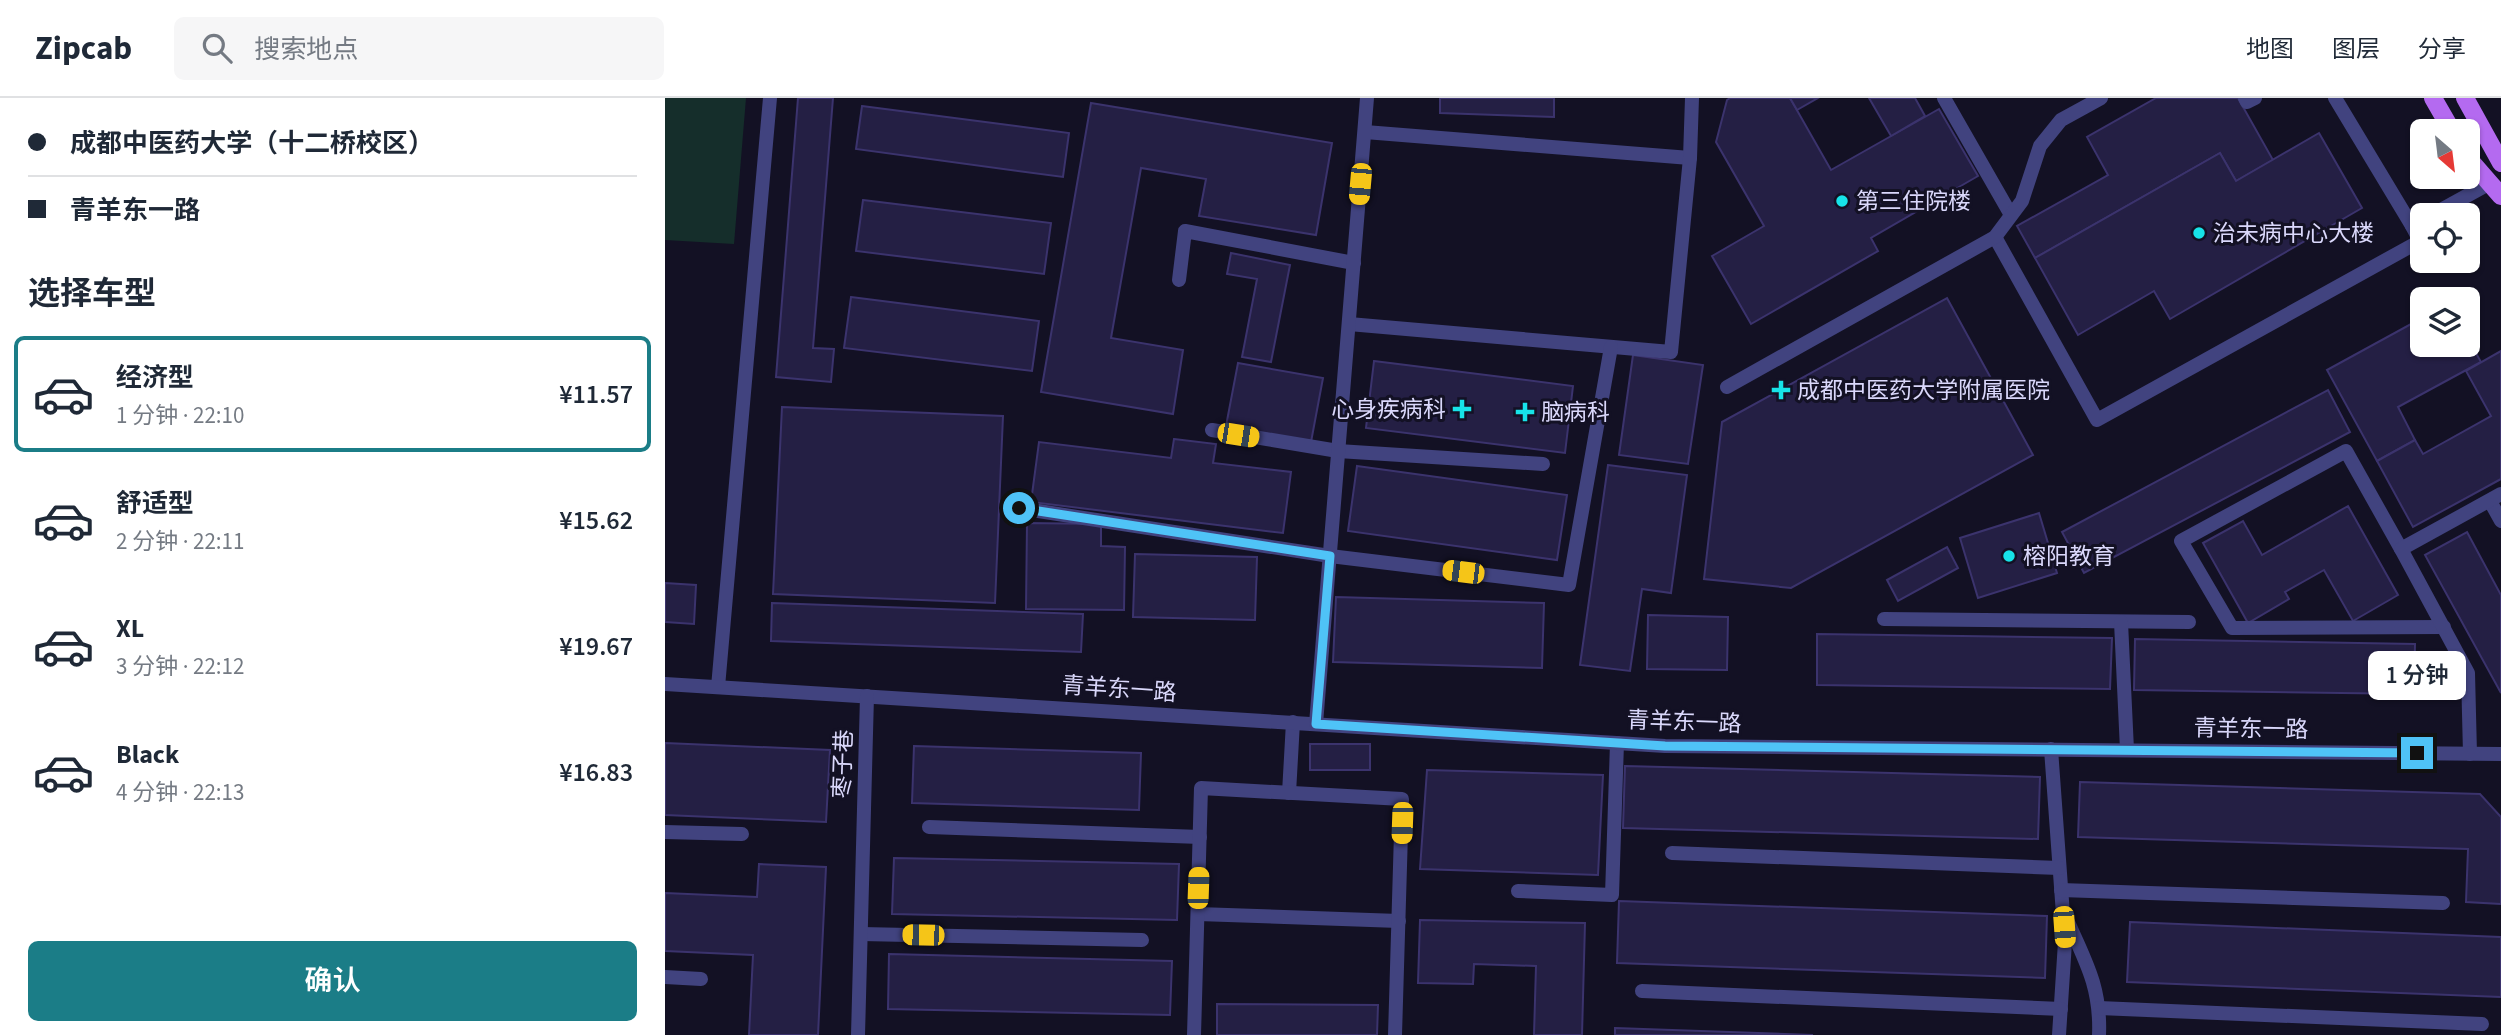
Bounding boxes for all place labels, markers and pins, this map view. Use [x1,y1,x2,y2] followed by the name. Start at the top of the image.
[1856,185,1971,218] place label: 第三住院楼
[1834,193,1850,209] marker: 第三住院楼
[2213,217,2374,250] place label: 治未病中心大楼
[2191,225,2207,241] marker: 治未病中心大楼
[1797,374,2050,407] place label: 成都中医药大学附属医院
[1771,380,1791,400] marker: 成都中医药大学附属医院
[1331,393,1446,426] place label: 心身疾病科
[1541,396,1610,429] place label: 脑病科
[1452,399,1472,419] marker: 心身疾病科
[1515,402,1535,422] marker: 脑病科
[2023,540,2115,573] place label: 榕阳教育
[2001,548,2017,564] marker: 榕阳教育

